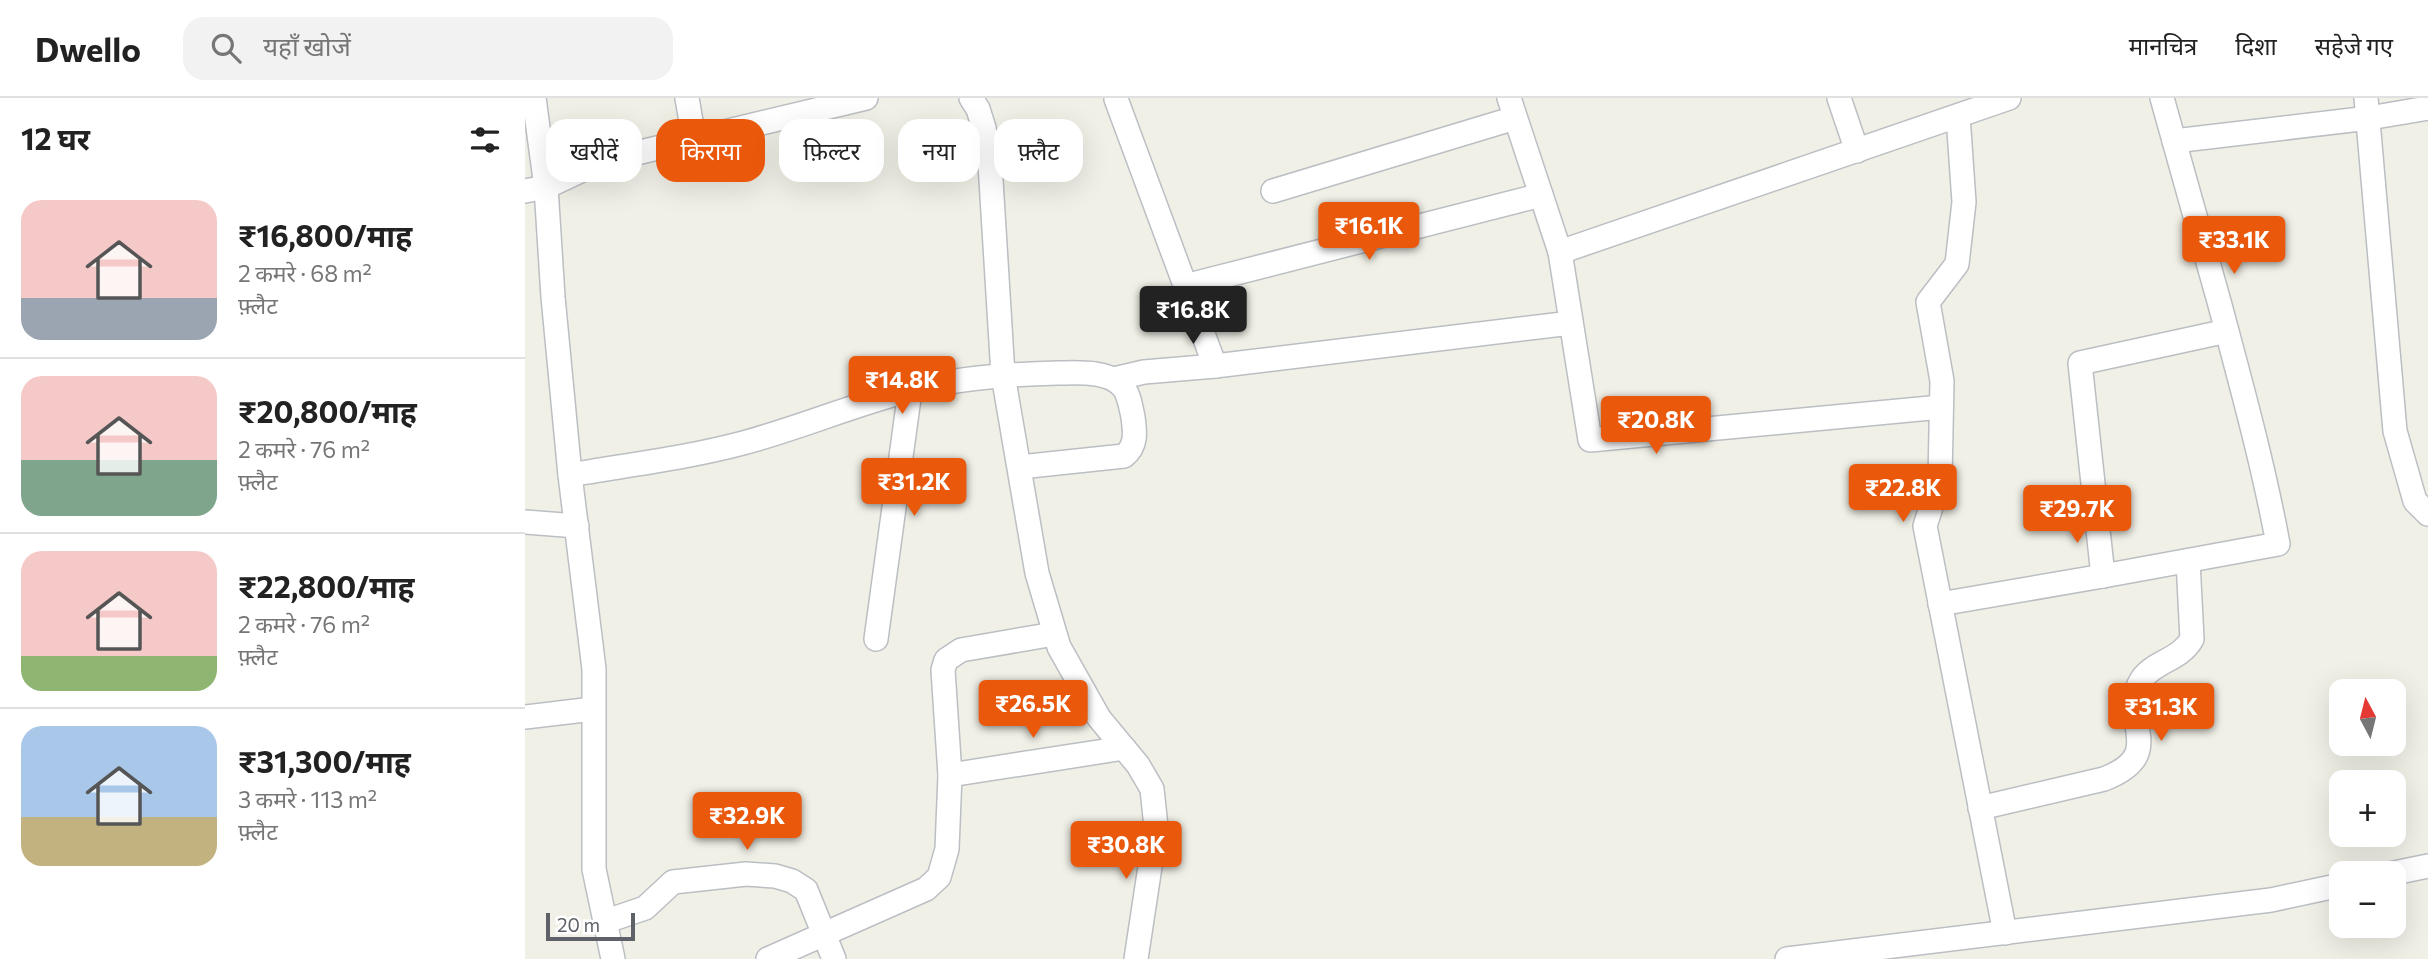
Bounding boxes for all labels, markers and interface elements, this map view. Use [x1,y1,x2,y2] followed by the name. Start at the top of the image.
[183,17,673,80] search box
[35,28,141,69] text: Dwello
[207,29,245,67] icon: search
[263,30,351,61] text: यहाँ खोजें
[2129,31,2197,60] text: मानचित्र
[2235,31,2277,60] text: दिशा
[2315,31,2393,60] text: सहेजे गए
[21,119,90,156] text: 12 घर
[546,119,642,182] chip: खरीदें
[656,119,765,182] chip: किराया
[779,119,884,182] chip: फ़िल्टर
[898,119,980,182] chip: नया
[994,119,1083,182] chip: फ़्लैट
[466,121,504,159] icon: filters
[1312,202,1426,262] pin: ₹16.1K
[1334,211,1404,239] text: ₹16.1K
[238,216,412,253] text: ₹16,800/माह
[2177,216,2291,276] pin: ₹33.1K
[2198,225,2270,253] text: ₹33.1K
[77,228,161,312] icon: home
[238,259,372,287] text: 2 कमरे · 68 m²
[1136,286,1250,346] pin: ₹16.8K
[238,291,278,319] text: फ़्लैट
[1156,295,1230,323] text: ₹16.8K
[845,356,959,416] pin: ₹14.8K
[865,365,939,393] text: ₹14.8K
[238,392,417,429] text: ₹20,800/माह
[1599,396,1713,456] pin: ₹20.8K
[77,404,161,488] icon: home
[1617,405,1695,433] text: ₹20.8K
[238,435,370,463] text: 2 कमरे · 76 m²
[857,458,971,518] pin: ₹31.2K
[1846,464,1960,524] pin: ₹22.8K
[238,467,278,495] text: फ़्लैट
[877,467,951,495] text: ₹31.2K
[1865,473,1941,501] text: ₹22.8K
[2020,486,2134,545] pin: ₹29.7K
[2039,494,2115,522] text: ₹29.7K
[238,567,415,604] text: ₹22,800/माह
[77,579,161,663] icon: home
[238,610,370,638] text: 2 कमरे · 76 m²
[238,642,278,670] text: फ़्लैट
[2329,679,2406,756] north arrow
[2329,679,2406,938] map controls
[976,680,1090,740] pin: ₹26.5K
[2104,684,2218,743] pin: ₹31.3K
[995,689,1071,717] text: ₹26.5K
[2124,692,2198,720] text: ₹31.3K
[238,742,411,779] text: ₹31,300/माह
[77,754,161,838] icon: home
[2329,770,2406,847] button: +
[238,785,377,813] text: 3 कमरे · 113 m²
[690,792,804,852] pin: ₹32.9K
[709,801,785,829] text: ₹32.9K
[238,817,278,845] text: फ़्लैट
[1069,822,1183,881] pin: ₹30.8K
[1087,830,1165,858] text: ₹30.8K
[2329,861,2406,938] button: −
[546,910,635,942] scale bar
[557,913,600,936] text: 20 m

